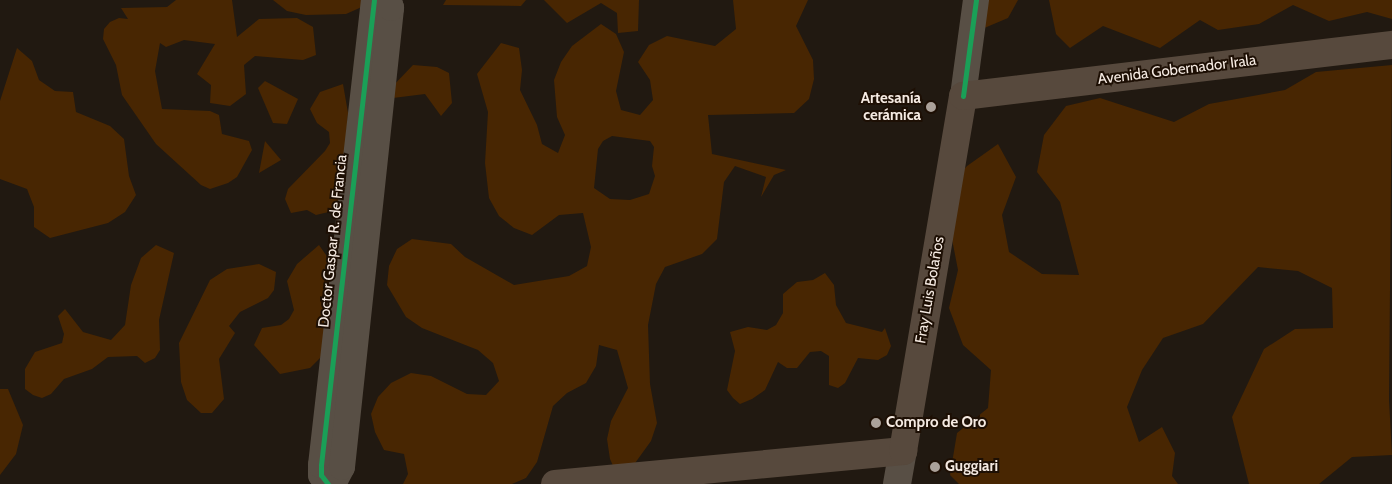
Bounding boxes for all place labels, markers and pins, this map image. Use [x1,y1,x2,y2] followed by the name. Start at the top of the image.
[861,89,921,124] place label: Artesanía cerámica
[925,101,937,113] marker: Artesanía cerámica
[886,414,986,432] place label: Compro de Oro
[870,417,882,429] marker: Compro de Oro
[945,458,998,476] place label: Guggiari
[929,461,941,473] marker: Guggiari

